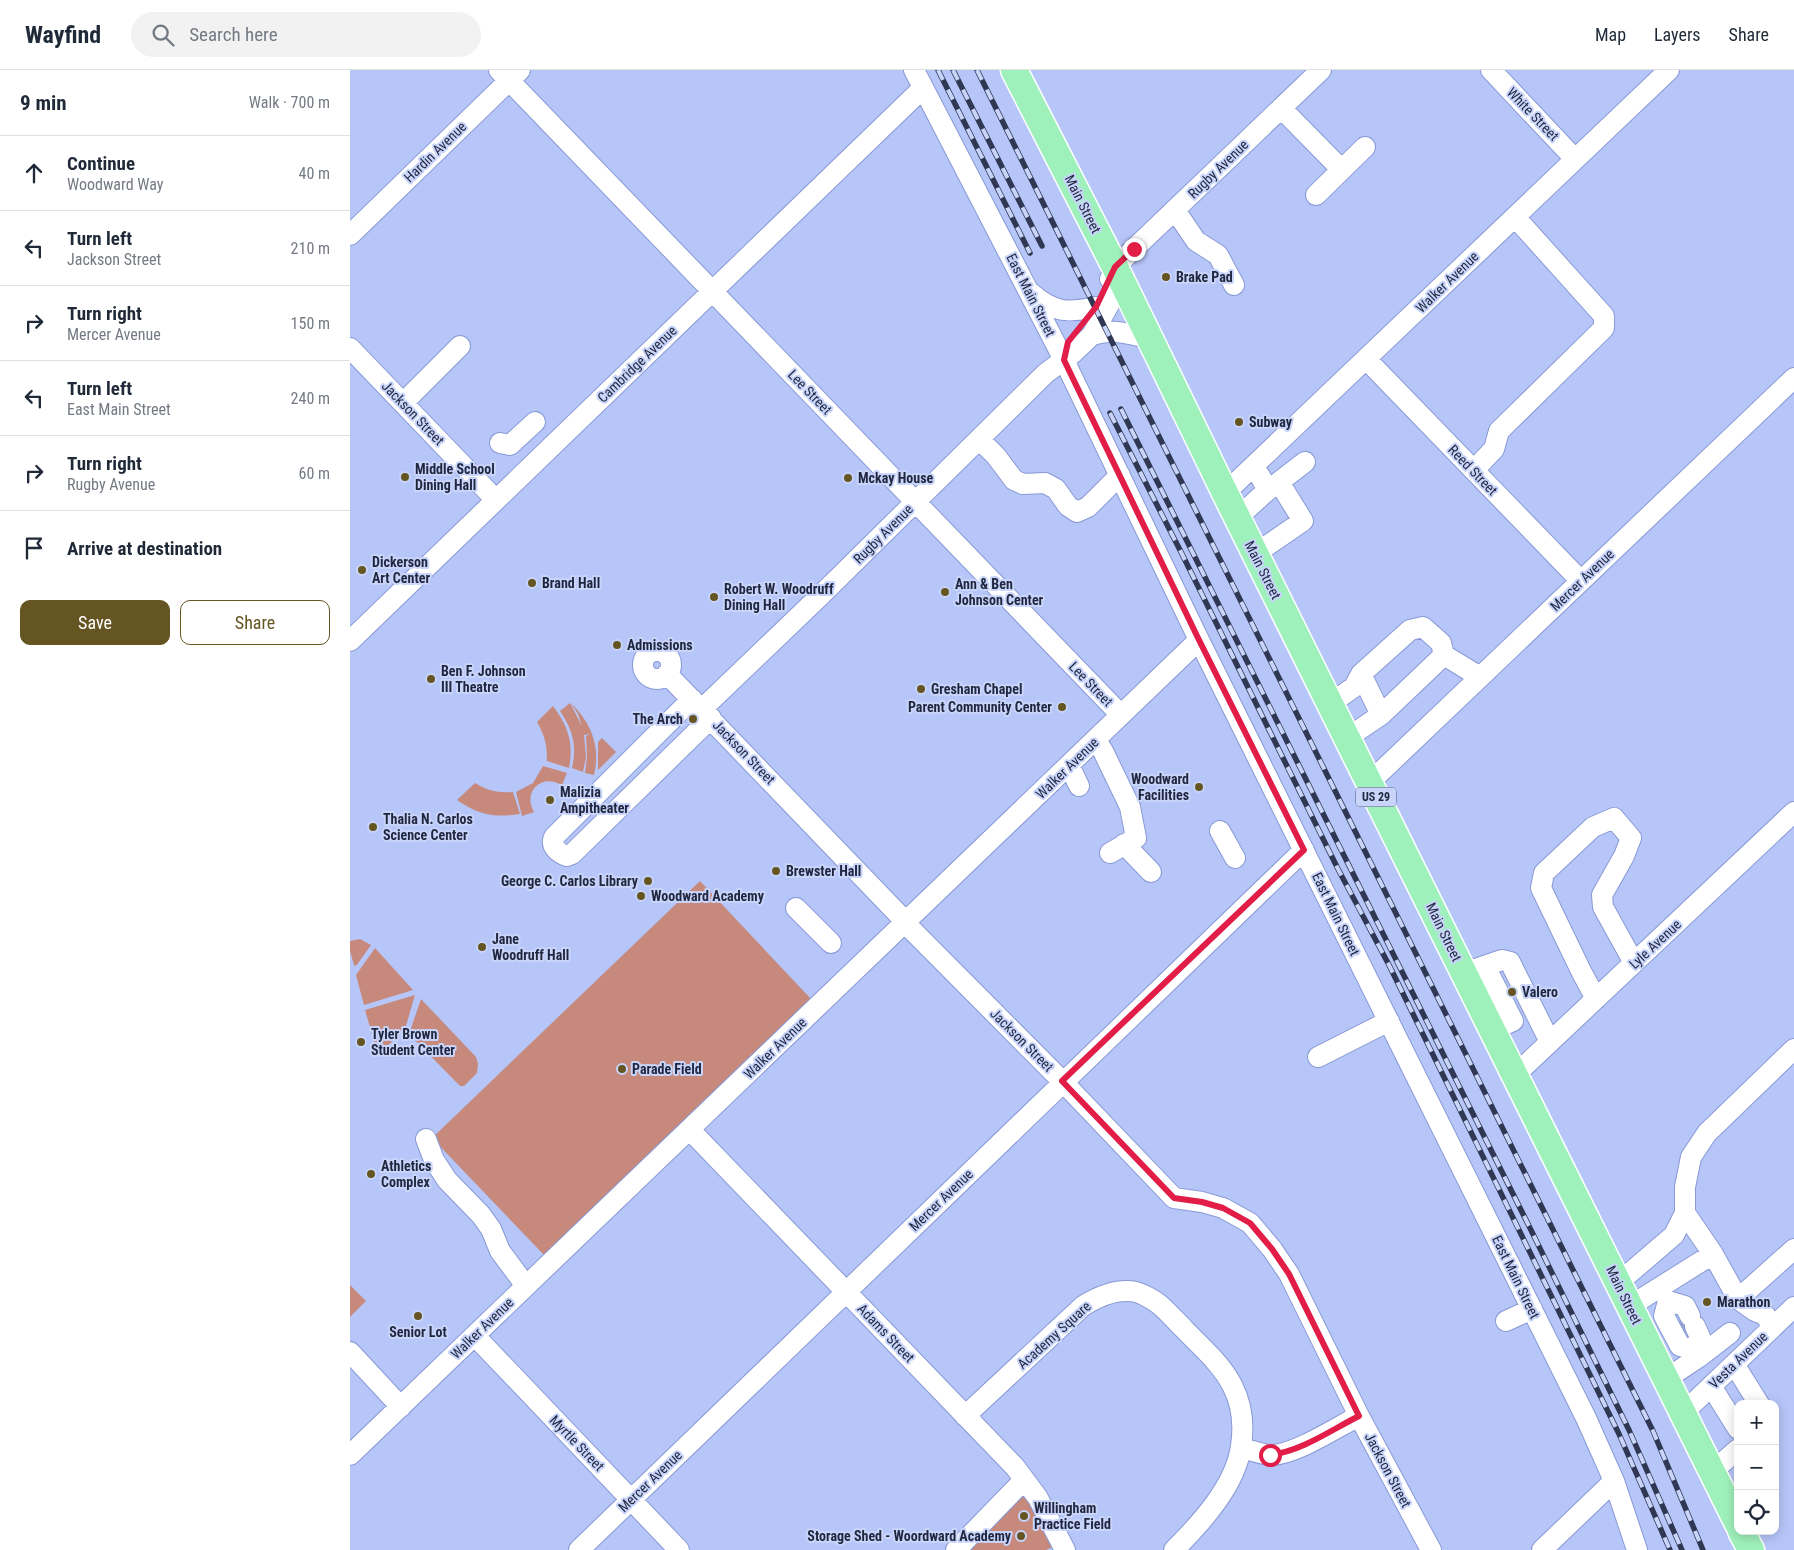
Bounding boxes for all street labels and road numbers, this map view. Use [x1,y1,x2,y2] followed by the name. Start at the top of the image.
[1504,84,1562,144] street label: White Street
[401,118,470,186] street label: Hardin Avenue
[1185,136,1252,202] street label: Rugby Avenue
[1062,172,1104,236] street label: Main Street
[1412,248,1482,316] street label: Walker Avenue
[1003,251,1059,339] street label: East Main Street
[594,322,680,406] street label: Cambridge Avenue
[785,366,835,418] street label: Lee Street
[379,378,447,448] street label: Jackson Street
[1445,442,1501,498] street label: Reed Street
[850,501,916,567] street label: Rugby Avenue
[1242,538,1284,602] street label: Main Street
[1547,545,1617,614] street label: Mercer Avenue
[1066,658,1116,710] street label: Lee Street
[710,717,778,787] street label: Jackson Street
[1032,734,1102,802] street label: Walker Avenue
[1356,788,1396,806] road number: US 29
[1309,870,1363,958] street label: East Main Street
[1423,900,1465,964] street label: Main Street
[1626,916,1684,972] street label: Lyle Avenue
[987,1005,1057,1075] street label: Jackson Street
[740,1014,810,1082] street label: Walker Avenue
[906,1165,976,1234] street label: Mercer Avenue
[1489,1233,1543,1321] street label: East Main Street
[1603,1263,1645,1327] street label: Main Street
[447,1294,517,1362] street label: Walker Avenue
[1014,1298,1094,1372] street label: Academy Square
[854,1301,918,1365] street label: Adams Street
[1706,1328,1771,1392] street label: Vesta Avenue
[547,1412,607,1474] street label: Myrtle Street
[1362,1430,1414,1510] street label: Jackson Street
[615,1446,685,1515] street label: Mercer Avenue

